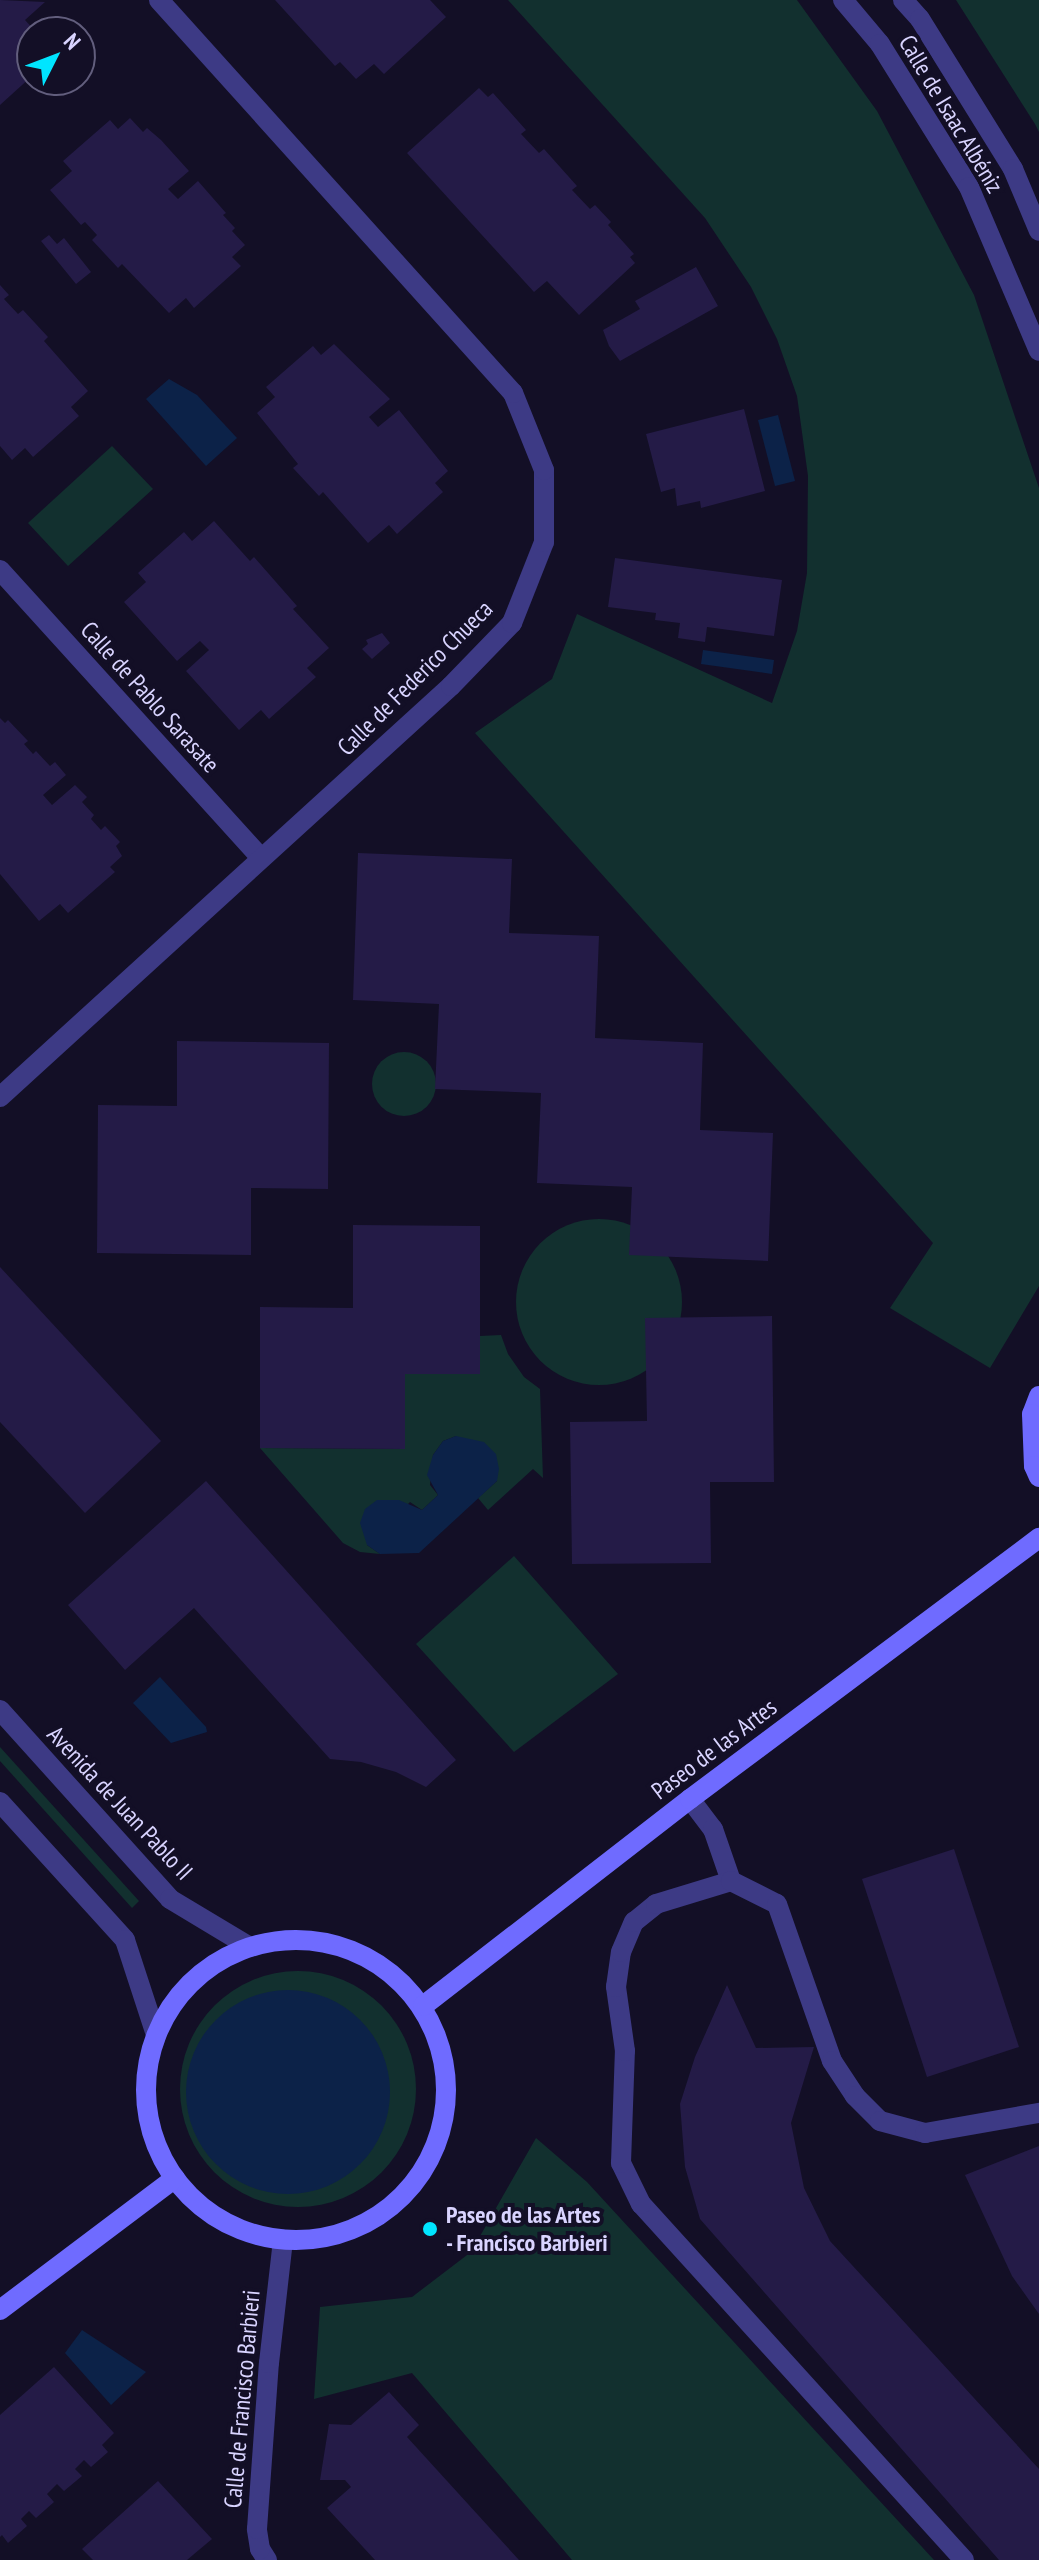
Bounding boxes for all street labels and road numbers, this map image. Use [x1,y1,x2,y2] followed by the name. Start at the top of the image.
[892,29,1010,199] street label: Calle de Isaac Albéniz
[332,595,498,761] street label: Calle de Federico Chueca
[75,616,225,778] street label: Calle de Pablo Sarasate
[646,1692,782,1806] street label: Paseo de las Artes
[41,1720,199,1886] street label: Avenida de Juan Pablo II
[218,2289,266,2509] street label: Calle de Francisco Barbieri

